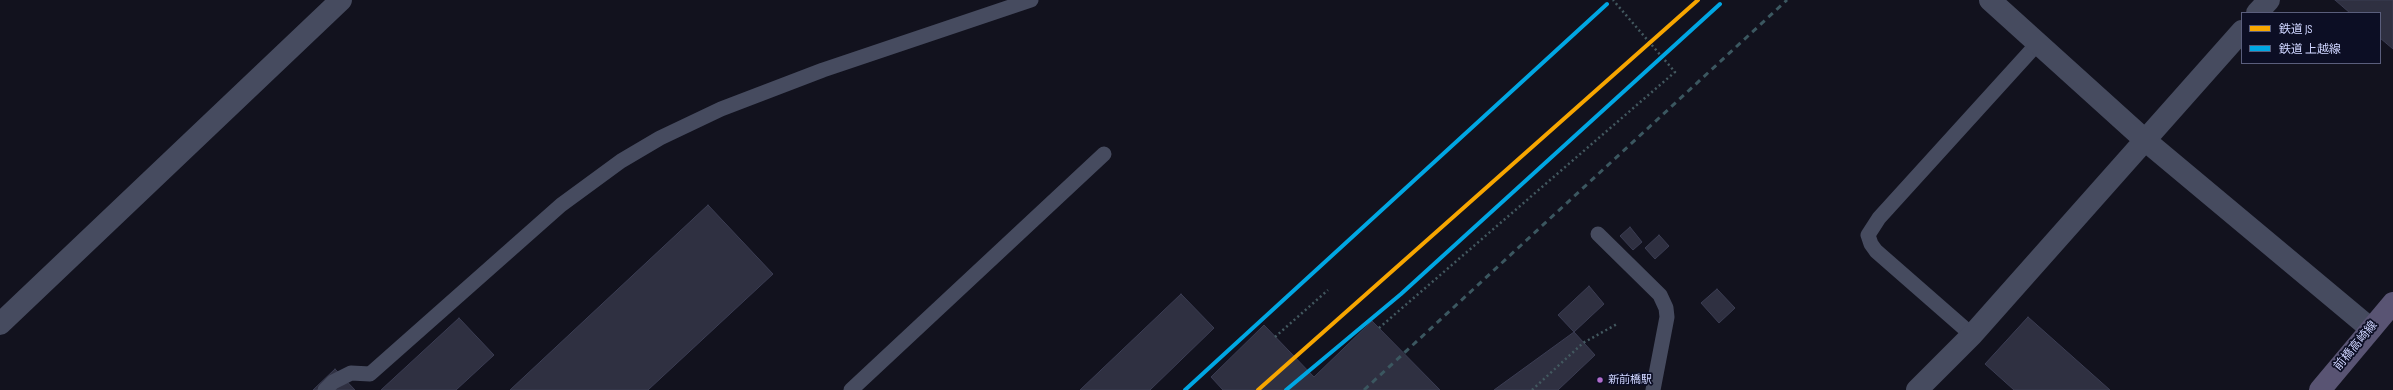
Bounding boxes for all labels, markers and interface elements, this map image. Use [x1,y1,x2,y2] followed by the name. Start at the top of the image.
[2241,12,2381,64] legend
[2279,22,2313,37] text: 鉄道 JS
[2279,42,2341,57] text: 鉄道 上越線
[2331,318,2381,374] street label: 前橋高崎線
[1608,373,1652,387] place label: 新前橋駅
[1595,375,1605,385] marker: 新前橋駅

